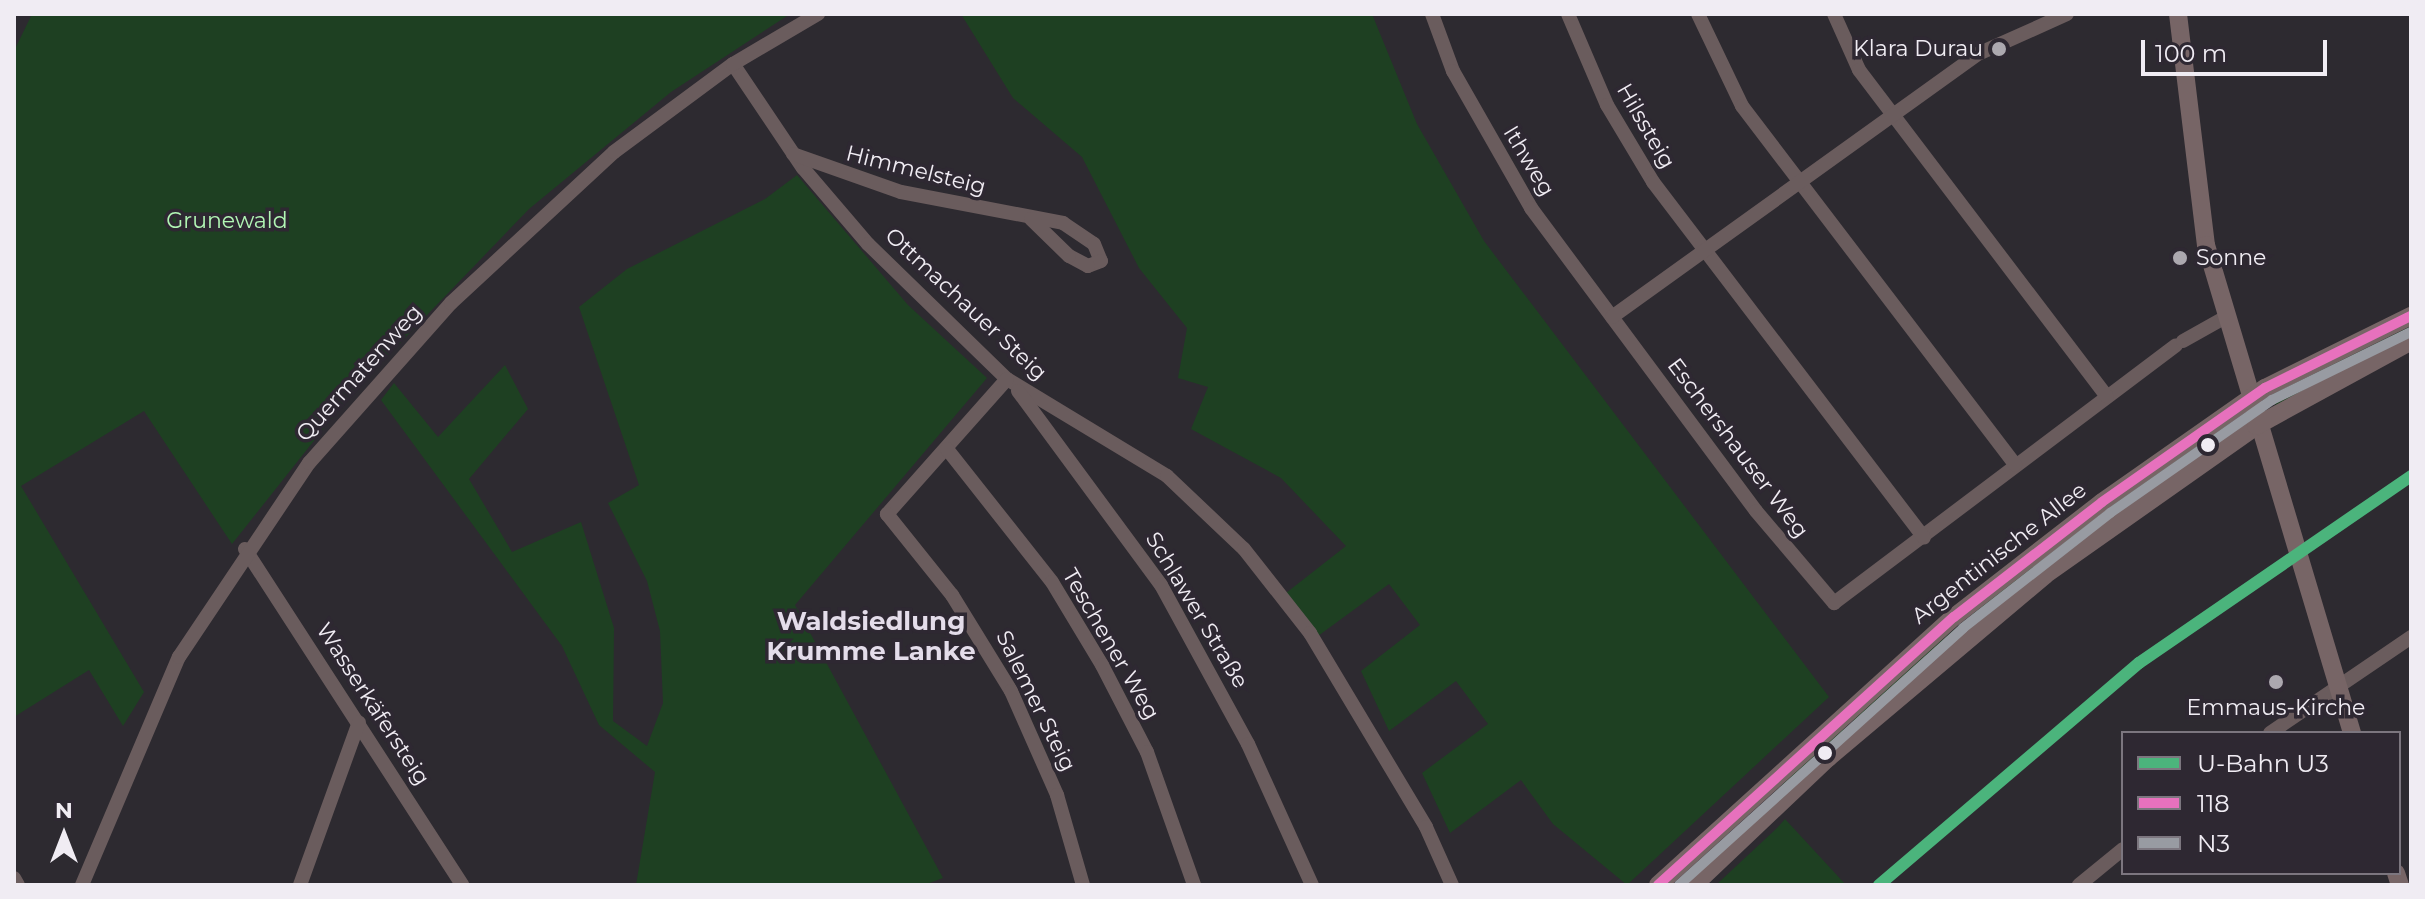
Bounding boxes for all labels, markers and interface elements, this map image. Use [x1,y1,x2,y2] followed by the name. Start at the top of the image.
[2145,24,2331,74] scale bar
[1853,36,1983,62] place label: Klara Durau
[2155,39,2227,68] text: 100 m
[1990,40,2008,58] marker: Klara Durau
[1611,79,1681,173] street label: Hilssteig
[1498,121,1560,201] street label: Ithweg
[843,140,989,200] street label: Himmelsteig
[166,208,288,234] park label: Grunewald
[880,222,1052,386] street label: Ottmachauer Steig
[2196,245,2266,271] place label: Sonne
[2171,249,2189,267] marker: Sonne
[291,299,427,447] street label: Quermatenweg
[1662,353,1814,543] street label: Eschershauser Weg
[2200,437,2216,453] unlabelled marker
[1906,477,2092,629] street label: Argentinische Allee
[1140,527,1254,693] street label: Schlawer Straße
[1057,564,1165,724] street label: Teschener Weg
[766,606,976,668] district label: Waldsiedlung Krumme Lanke
[311,618,435,790] street label: Wasserkäfersteig
[991,626,1081,776] street label: Salemer Steig
[2267,673,2285,691] marker: Emmaus-Kirche
[2187,695,2365,721] place label: Emmaus-Kirche
[2121,731,2401,875] legend
[1817,745,1833,761] unlabelled marker
[2197,749,2329,778] text: U-Bahn U3
[2197,789,2230,818] text: 118
[24,795,104,875] north arrow
[55,797,73,824] text: N
[2197,829,2230,858] text: N3

